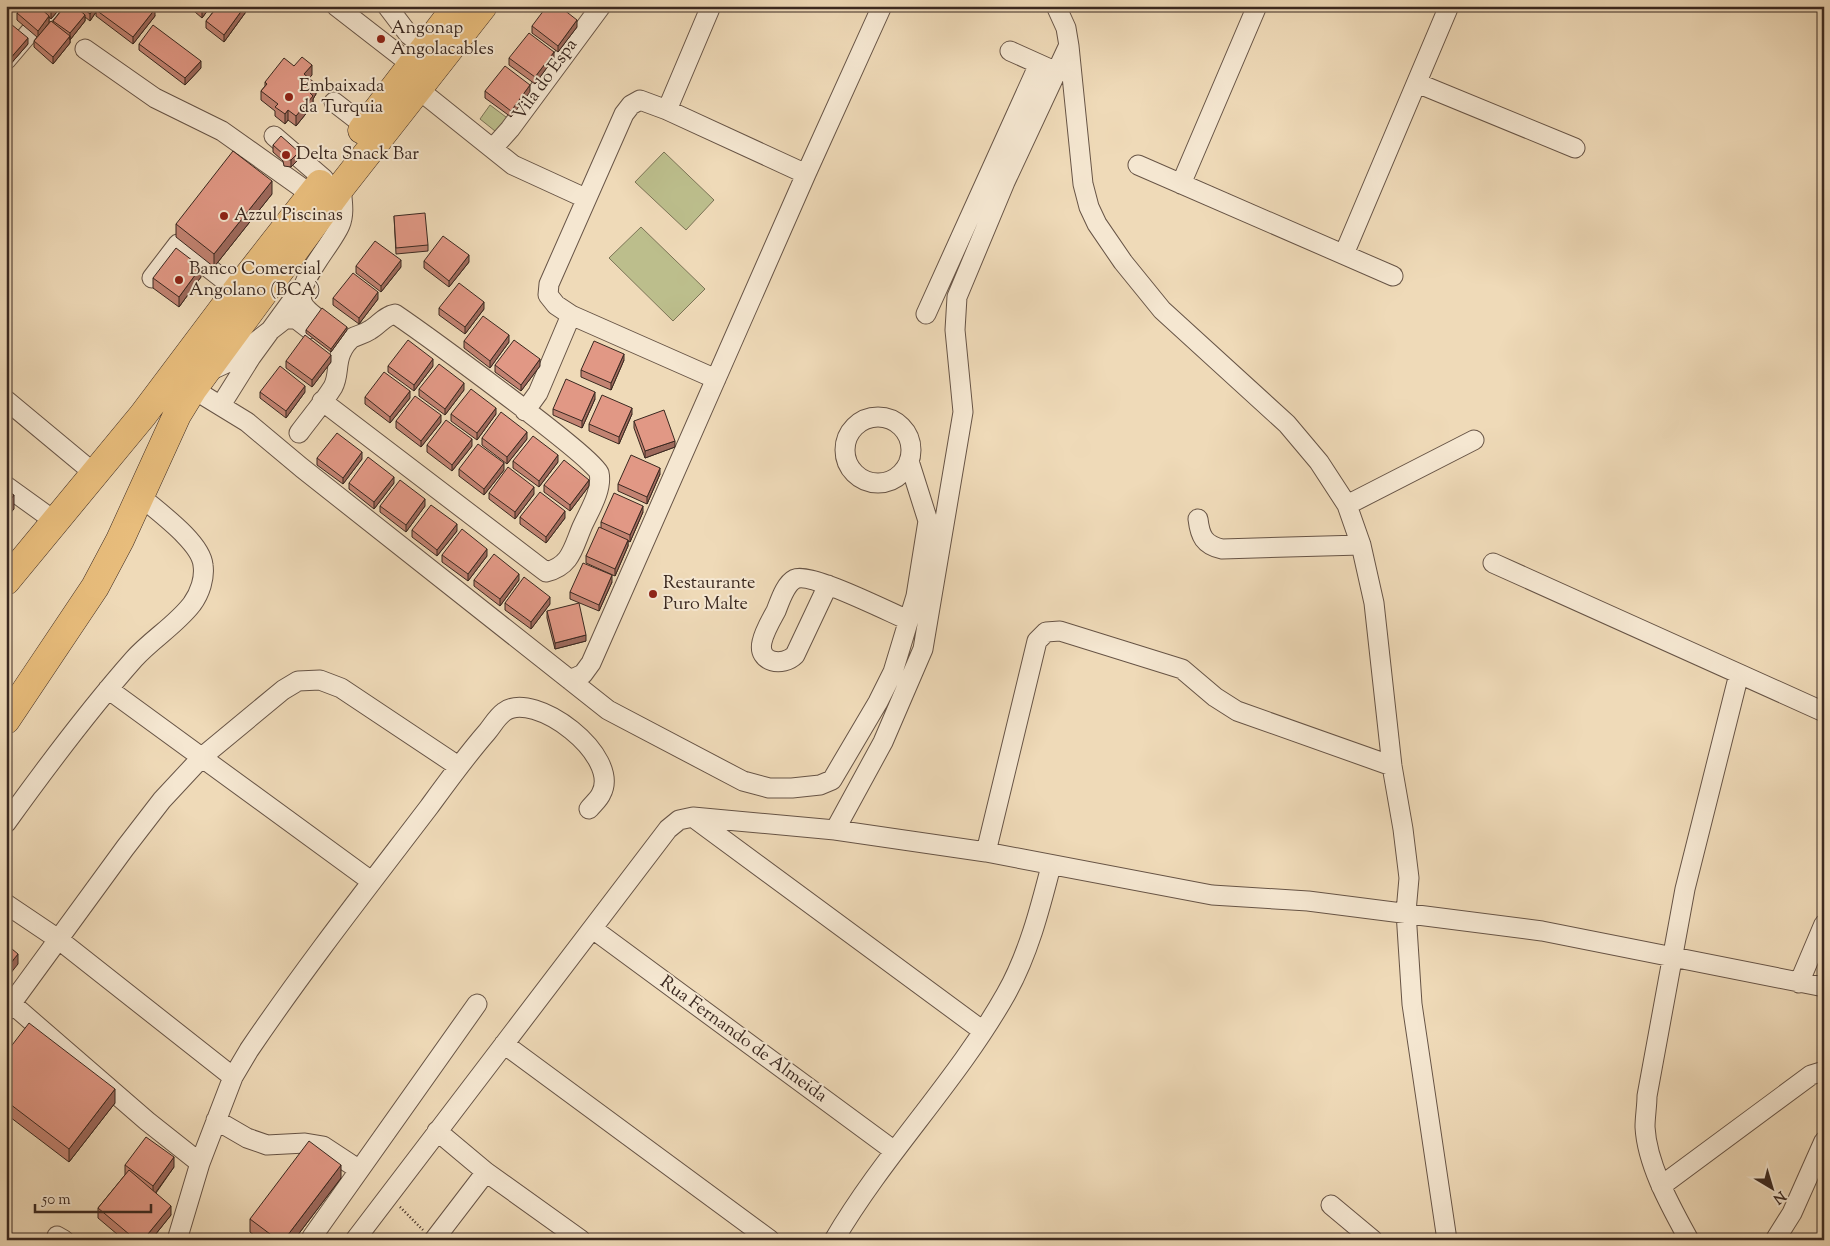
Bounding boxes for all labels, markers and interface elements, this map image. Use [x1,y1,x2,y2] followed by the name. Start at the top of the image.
[391,16,494,63] place label: Angonap Angolacables
[375,33,387,45] marker: Angonap Angolacables
[507,34,585,126] street label: Vila do Espa
[299,74,384,121] place label: Embaixada da Turquia
[283,91,295,103] marker: Embaixada da Turquia
[296,142,419,168] place label: Delta Snack Bar
[280,149,292,161] marker: Delta Snack Bar
[234,203,343,229] place label: Azzul Piscinas
[218,210,230,222] marker: Azzul Piscinas
[189,257,321,304] place label: Banco Comercial Angolano (BCA)
[173,274,185,286] marker: Banco Comercial Angolano (BCA)
[663,571,755,618] place label: Restaurante Puro Malte
[647,588,659,600] marker: Restaurante Puro Malte
[654,970,832,1110] street label: Rua Fernando de Almeida
[1748,1164,1798,1214] north arrow
[35,1181,151,1213] scale bar
[1768,1185,1789,1208] text: N
[41,1190,71,1211] text: 50 m

